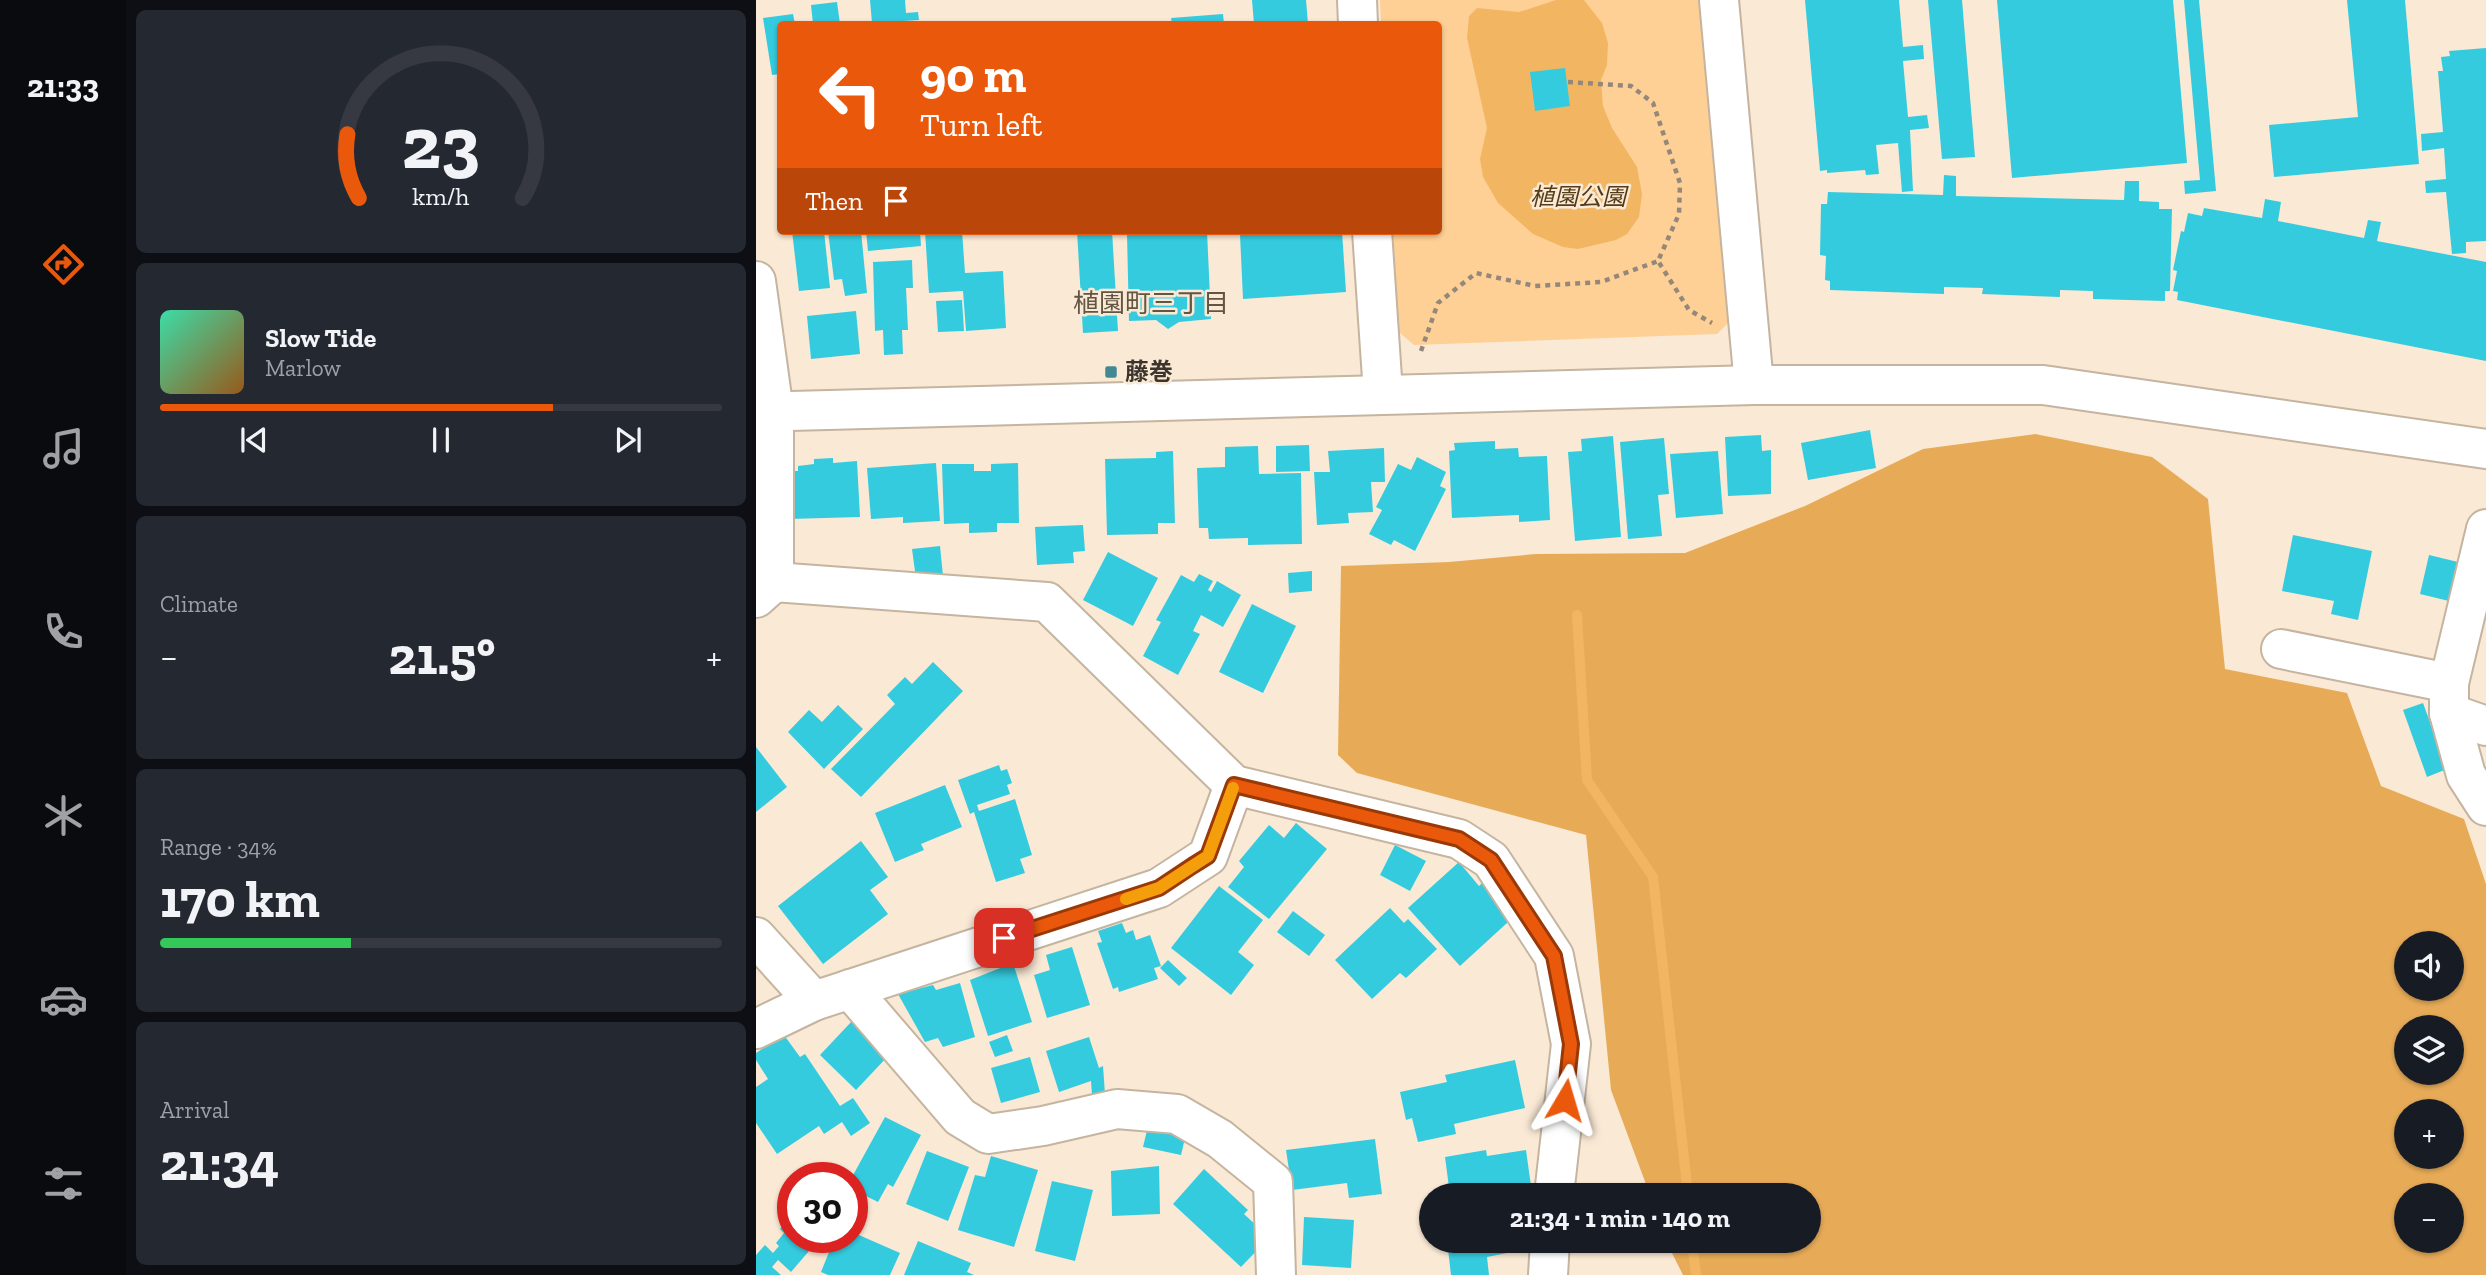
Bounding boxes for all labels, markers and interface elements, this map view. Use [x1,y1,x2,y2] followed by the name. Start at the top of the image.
[920,46,1027,105] text: 90 m
[805,49,896,140] icon: left
[27,67,99,105] text: 21:33
[402,99,480,187] text: 23
[920,106,1042,144] text: Turn left
[412,180,470,210] text: km/h
[877,182,915,220] icon: arrive
[1530,182,1629,211] park label: 植園公園
[805,185,863,217] text: Then
[39,240,88,289] icon: directions
[1073,287,1229,319] district label: 植園町三丁目
[265,322,376,354] text: Slow Tide
[265,354,341,382] text: Marlow
[1125,357,1173,386] place label: 藤巻
[1103,364,1119,380] marker: 藤巻
[235,421,273,459] icon: previous
[422,421,460,459] icon: pause
[609,421,647,459] icon: next
[39,424,88,473] icon: music
[160,590,238,618] text: Climate
[39,607,88,656] icon: phone
[388,625,495,687] text: 21.5°
[160,634,178,680] text: −
[706,634,722,680] text: +
[39,791,88,840] icon: climate
[160,833,277,861] text: Range · 34%
[160,868,320,930] text: 170 km
[974,908,1034,968] pin
[985,919,1023,957] icon: arrive
[2394,931,2464,1253] map controls
[2394,931,2464,1001] button: sound
[39,975,88,1024] icon: car
[2394,1015,2464,1085] button: layers
[1528,1063,1602,1137] position arrow
[160,1096,229,1124] text: Arrival
[2394,1099,2464,1169] button: +
[160,1131,279,1193] text: 21:34
[39,1159,88,1208] icon: filters
[777,1162,868,1253] speed limit sign: 30
[2394,1183,2464,1253] button: −
[1510,1202,1730,1234] text: 21:34 · 1 min · 140 m

